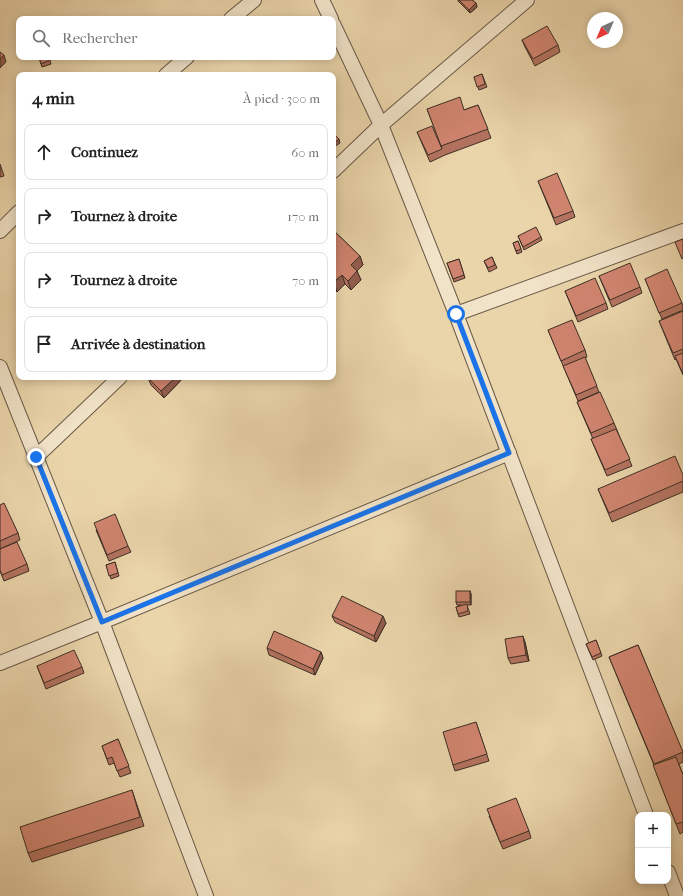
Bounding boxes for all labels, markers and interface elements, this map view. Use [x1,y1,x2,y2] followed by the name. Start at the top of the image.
[587,12,623,48] north arrow
[16,16,336,60] search box
[30,27,52,49] icon: search
[62,29,137,47] text: Rechercher
[32,88,75,108] text: 4 min
[243,91,320,106] text: À pied · 300 m
[33,141,55,163] icon: ahead
[71,143,138,161] text: Continuez
[291,145,319,160] text: 60 m
[33,205,55,227] icon: right
[71,207,177,225] text: Tournez à droite
[287,209,319,224] text: 170 m
[33,269,55,291] icon: right
[71,271,177,289] text: Tournez à droite
[292,273,319,288] text: 70 m
[447,305,465,323] route start
[33,333,55,355] icon: arrive
[71,335,206,353] text: Arrivée à destination
[27,448,45,466] route end
[635,812,671,884] map controls
[635,812,671,848] button: +
[635,848,671,884] button: −

